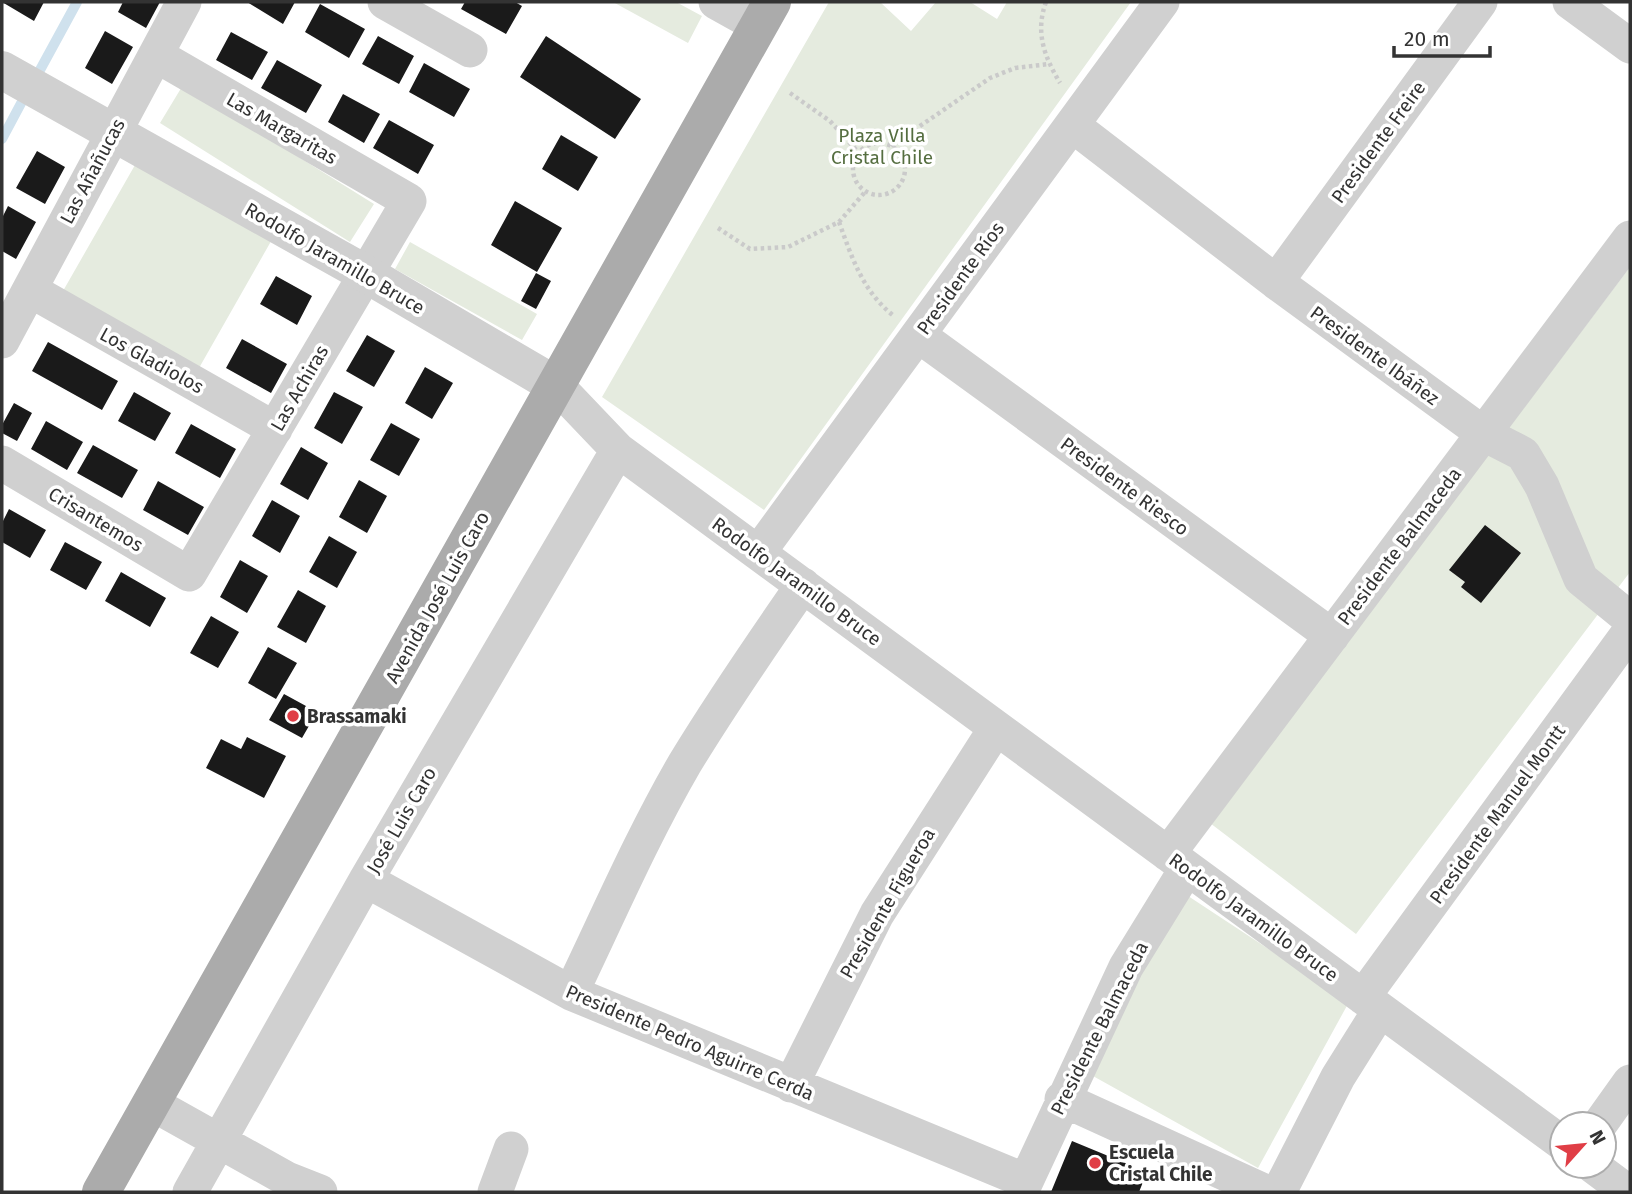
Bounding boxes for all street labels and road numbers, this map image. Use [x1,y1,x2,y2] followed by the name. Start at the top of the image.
[1326,77,1430,208] street label: Presidente Freire
[222,88,341,169] street label: Las Margaritas
[55,115,130,228] street label: Las Añañucas
[241,198,429,319] street label: Rodolfo Jaramillo Bruce
[912,217,1009,339] street label: Presidente Ríos
[1306,301,1444,410] street label: Presidente Ibáñez
[96,322,208,398] street label: Los Gladiolos
[266,341,333,435] street label: Las Achiras
[1056,432,1193,541] street label: Presidente Riesco
[1333,463,1466,630] street label: Presidente Balmaceda
[44,482,147,557] street label: Crisantemos
[381,507,494,687] street label: Avenida José Luis Caro
[708,512,886,651] street label: Rodolfo Jaramillo Bruce
[1425,720,1570,908] street label: Presidente Manuel Montt
[362,763,441,878] street label: José Luis Caro
[835,824,940,983] street label: Presidente Figueroa
[1165,848,1343,987] street label: Rodolfo Jaramillo Bruce
[1046,938,1153,1119] street label: Presidente Balmaceda
[562,980,817,1105] street label: Presidente Pedro Aguirre Cerda

